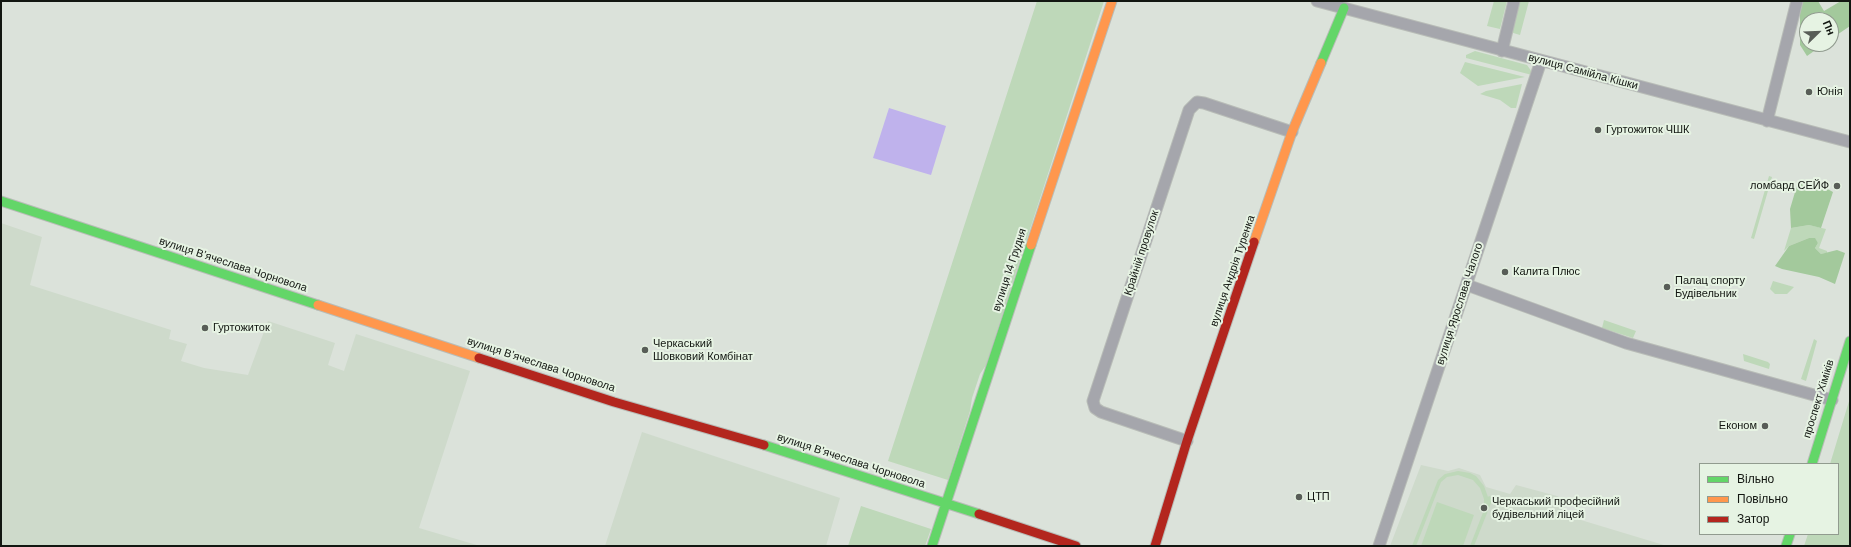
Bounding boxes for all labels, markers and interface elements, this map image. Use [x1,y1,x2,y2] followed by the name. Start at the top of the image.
[1799,12,1839,52] north arrow
[1820,18,1838,37] text: Пн
[1527,51,1639,93] street label: вулиця Самійла Кішки
[1817,85,1843,99] place label: Юнія
[1804,87,1814,97] marker: Юнія
[1606,123,1689,137] place label: Гуртожиток ЧШК
[1593,125,1603,135] marker: Гуртожиток ЧШК
[1750,179,1829,193] place label: ломбард СЕЙФ
[1832,181,1842,191] marker: ломбард СЕЙФ
[1122,209,1162,297] street label: Крайній провулок
[1208,214,1258,328] street label: вулиця Андрія Туренка
[990,227,1030,313] street label: вулиця 14 Грудня
[157,235,309,295] street label: вулиця Вʼячеслава Чорновола
[1434,241,1486,367] street label: вулиця Ярослава Чалого
[1513,265,1580,279] place label: Калита Плюс
[1500,267,1510,277] marker: Калита Плюс
[1675,274,1745,300] place label: Палац спорту Будівельник
[1662,282,1672,292] marker: Палац спорту Будівельник
[213,321,270,335] place label: Гуртожиток
[200,323,210,333] marker: Гуртожиток
[465,335,617,395] street label: вулиця Вʼячеслава Чорновола
[653,337,753,363] place label: Черкаський Шовковий Комбінат
[640,345,650,355] marker: Черкаський Шовковий Комбінат
[1801,358,1837,440] street label: проспект Хіміків
[1719,419,1757,433] place label: Економ
[1760,421,1770,431] marker: Економ
[775,431,927,491] street label: вулиця Вʼячеслава Чорновола
[1699,463,1839,535] legend
[1737,471,1774,487] text: Вільно
[1307,490,1330,504] place label: ЦТП
[1737,491,1788,507] text: Повільно
[1294,492,1304,502] marker: ЦТП
[1492,495,1620,521] place label: Черкаський професійний будівельний ліцей
[1479,503,1489,513] marker: Черкаський професійний будівельний ліцей
[1737,511,1769,527] text: Затор

